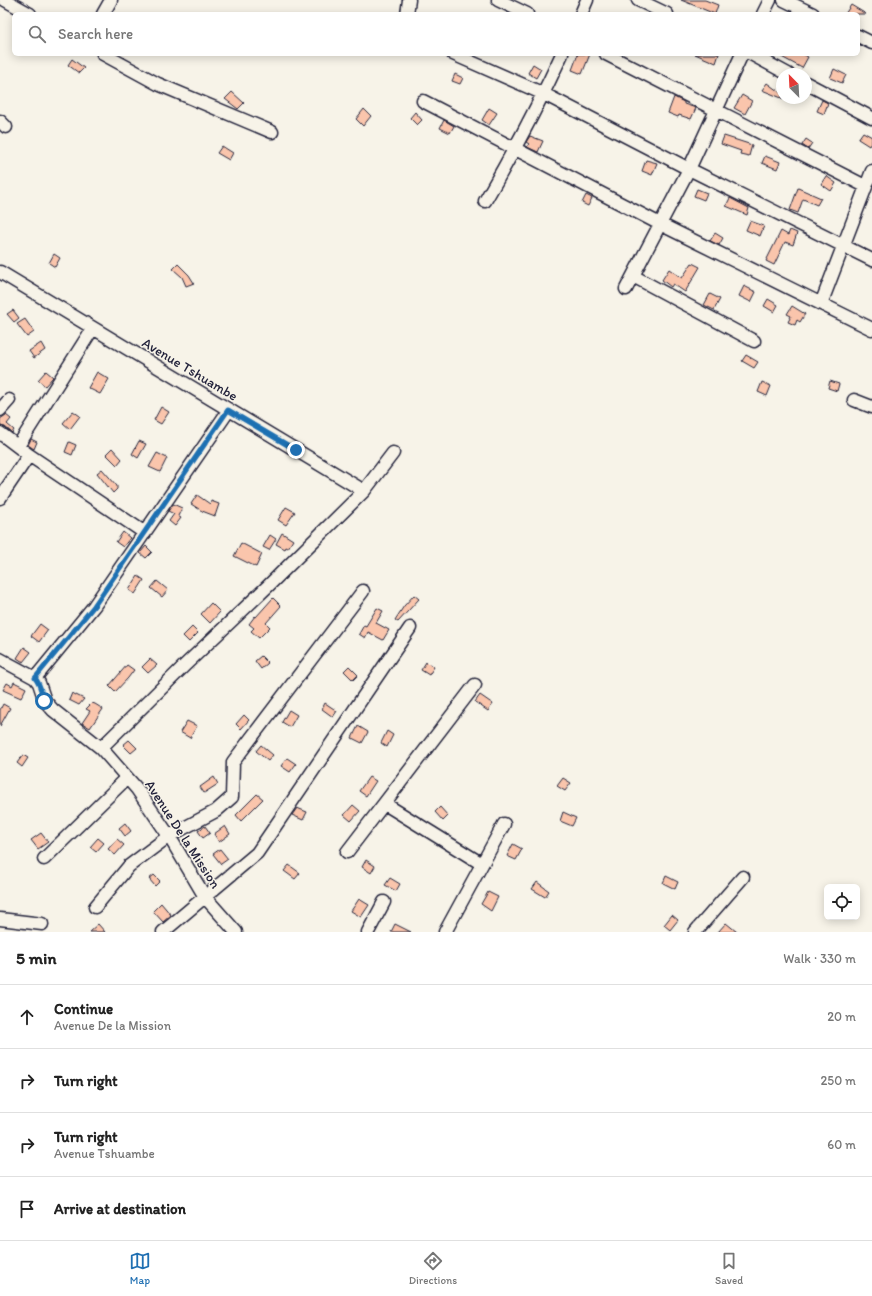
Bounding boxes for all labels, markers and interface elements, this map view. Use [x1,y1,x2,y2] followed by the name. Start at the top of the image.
[12,12,860,56] search box
[26,23,48,45] icon: search
[58,25,133,43] text: Search here
[776,68,812,104] north arrow
[139,334,241,405] street label: Avenue Tshuambe
[287,441,305,459] route end
[35,692,53,710] route start
[141,777,224,892] street label: Avenue De la Mission
[824,884,860,920] map controls
[824,884,860,920] button: locate
[16,948,56,968] text: 5 min
[783,951,856,966] text: Walk · 330 m
[54,1000,113,1018] text: Continue
[16,1006,38,1028] icon: ahead
[827,1009,856,1024] text: 20 m
[54,1018,171,1033] text: Avenue De la Mission
[16,1070,38,1092] icon: right
[54,1072,118,1090] text: Turn right
[820,1073,856,1088] text: 250 m
[54,1128,118,1146] text: Turn right
[16,1134,38,1156] icon: right
[827,1137,856,1152] text: 60 m
[54,1146,155,1161] text: Avenue Tshuambe
[16,1198,38,1220] icon: arrive
[54,1200,186,1218] text: Arrive at destination
[129,1250,151,1287] tab: Map
[409,1250,457,1287] tab: Directions
[715,1250,743,1287] tab: Saved

